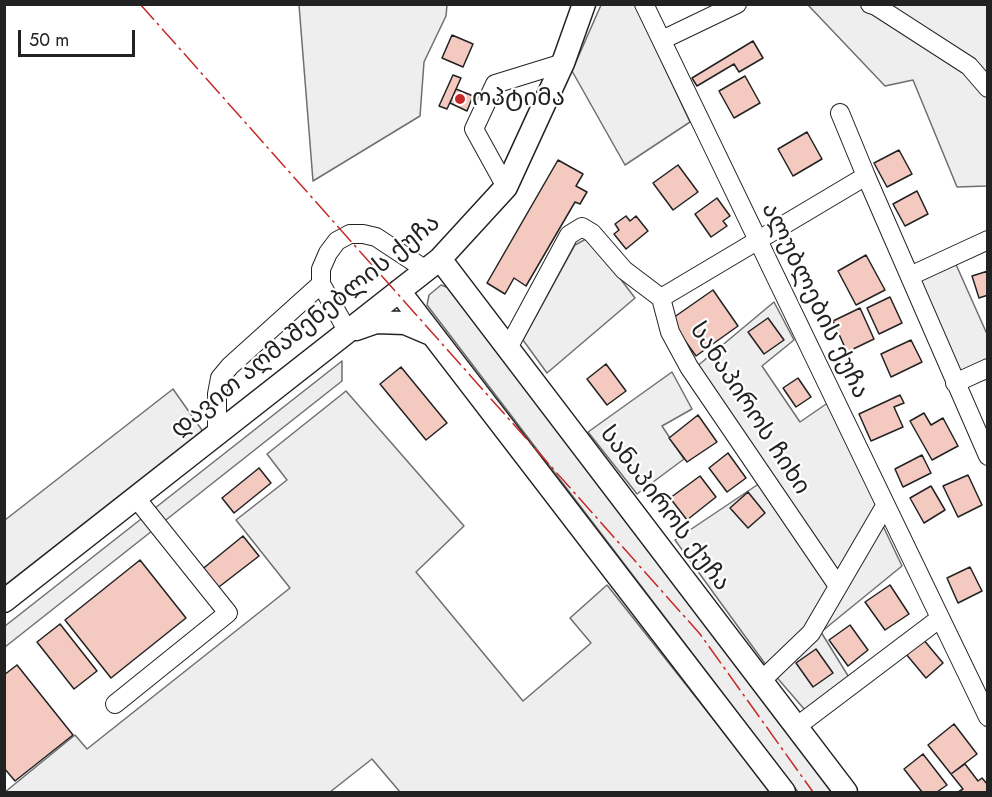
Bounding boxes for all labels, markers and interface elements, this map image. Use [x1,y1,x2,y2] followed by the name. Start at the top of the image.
[21,18,138,56] scale bar
[29,27,69,53] text: 50 m
[472,85,565,113] place label: ოპტიმა
[453,92,467,106] marker: ოპტიმა
[754,198,874,404] street label: ალუბლების ქუჩა
[165,209,447,445] street label: დავით აღმაშენებლის ქუჩა
[683,317,815,501] street label: სანაპიროს ჩიხი
[593,421,735,597] street label: სანაპიროს ქუჩა

